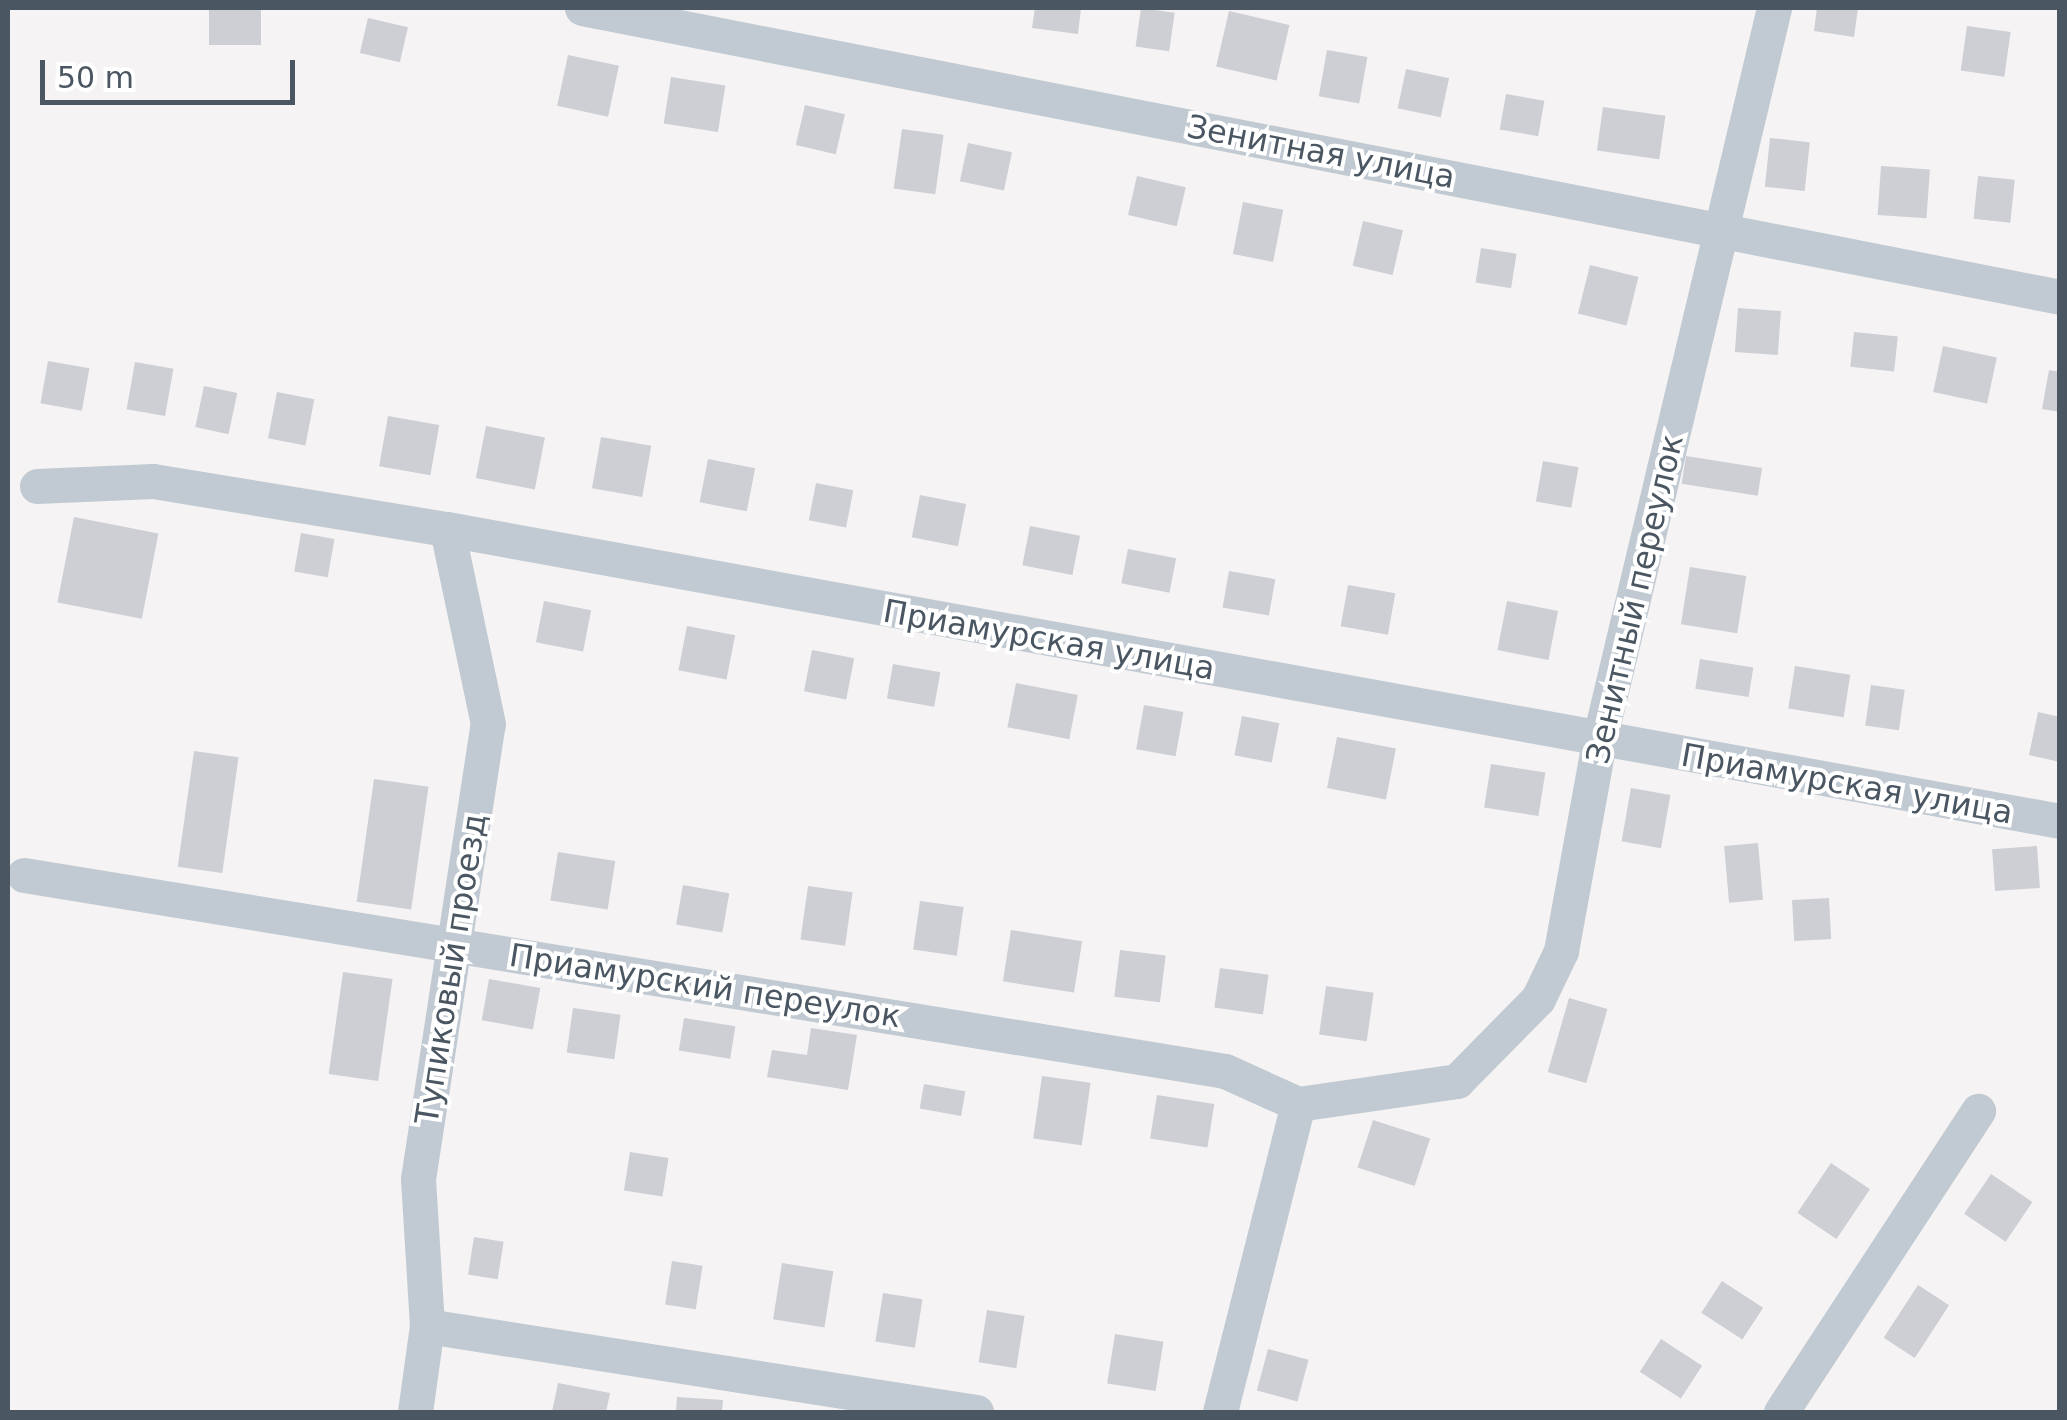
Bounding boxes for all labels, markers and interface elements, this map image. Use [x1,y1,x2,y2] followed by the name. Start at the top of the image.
[45,40,300,102] scale bar
[57,60,134,95] text: 50 m
[1184,107,1458,197] street label: Зенитная улица
[1578,431,1692,767] street label: Зенитный переулок
[880,592,1218,688] street label: Приамурская улица
[1678,736,2016,832] street label: Приамурская улица
[407,811,495,1127] street label: Тупиковый проезд
[507,936,903,1036] street label: Приамурский переулок

